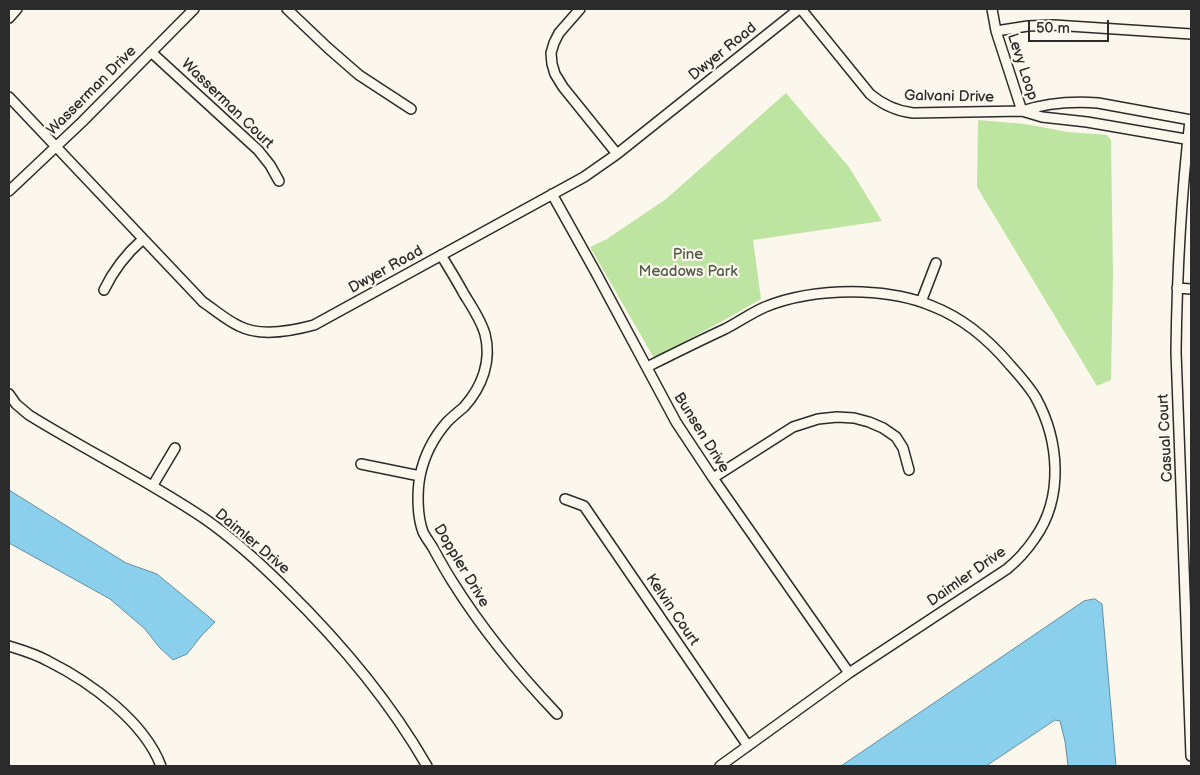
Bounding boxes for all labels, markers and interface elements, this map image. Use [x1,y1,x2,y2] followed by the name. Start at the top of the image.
[1030,10,1111,42] scale bar
[685,19,761,85] street label: Dwyer Road
[1036,19,1070,38] text: 50 m
[1003,31,1041,103] street label: Levy Loop
[44,43,140,139] street label: Wasserman Drive
[177,55,277,153] street label: Wasserman Court
[904,87,994,107] street label: Galvani Drive
[346,242,426,298] street label: Dwyer Road
[639,246,737,281] park label: Pine Meadows Park
[669,390,733,476] street label: Bunsen Drive
[1155,393,1177,483] street label: Casual Court
[211,506,293,578] street label: Daimler Drive
[429,521,493,611] street label: Doppler Drive
[924,543,1010,611] street label: Daimler Drive
[641,571,703,649] street label: Kelvin Court

